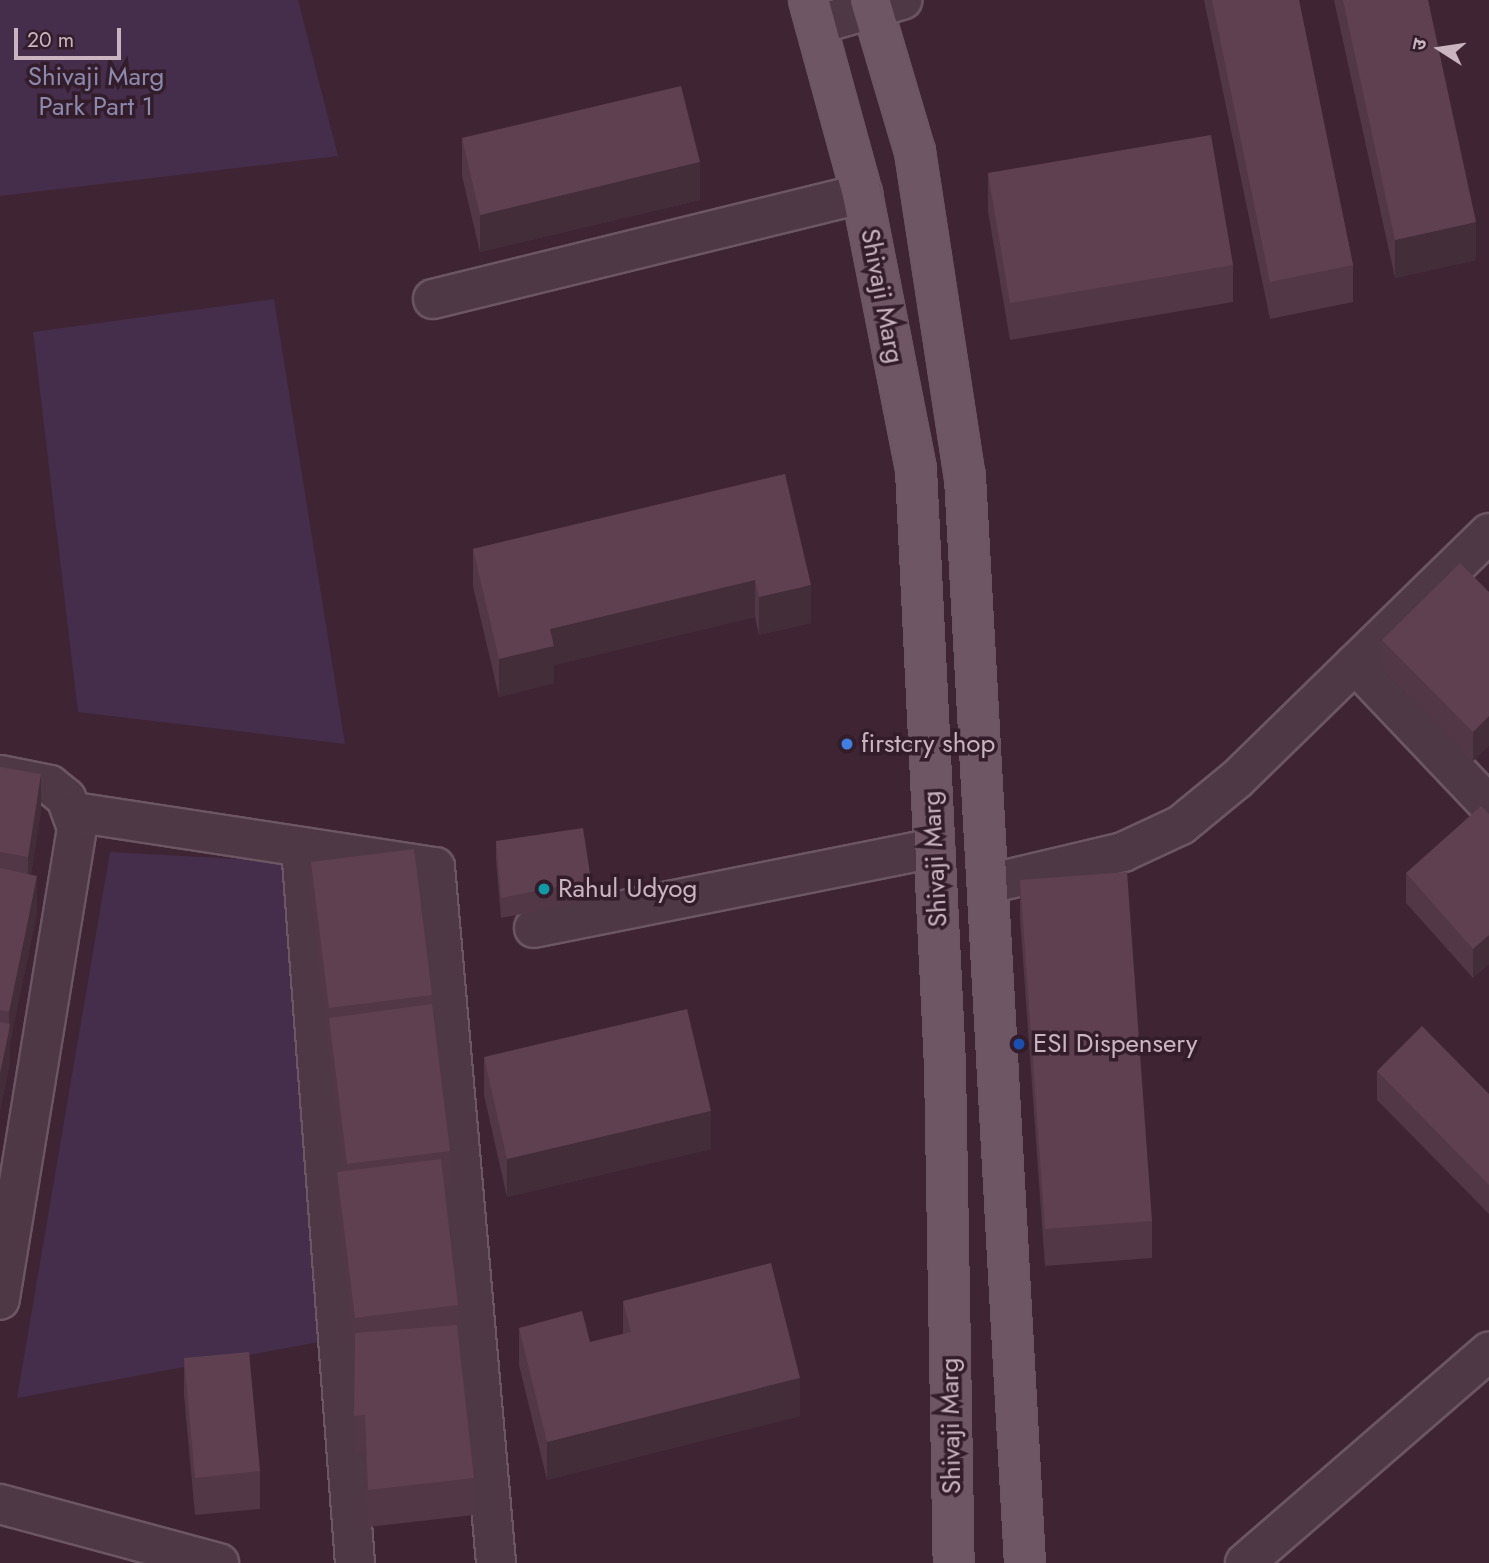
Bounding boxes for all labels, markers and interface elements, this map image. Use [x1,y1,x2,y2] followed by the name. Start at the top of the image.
[18,14,124,58] scale bar
[1405,14,1475,84] north arrow
[27,25,74,55] text: 20 m
[1405,36,1433,53] text: उ
[28,61,164,122] park label: Shivaji Marg Park Part 1
[854,226,910,366] street label: Shivaji Marg
[861,728,995,760] place label: firstcry shop
[839,736,855,752] marker: firstcry shop
[916,790,954,928] street label: Shivaji Marg
[558,873,697,905] place label: Rahul Udyog
[536,881,552,897] marker: Rahul Udyog
[1033,1028,1198,1060] place label: ESI Dispensery
[1011,1036,1027,1052] marker: ESI Dispensery
[934,1357,968,1495] street label: Shivaji Marg

